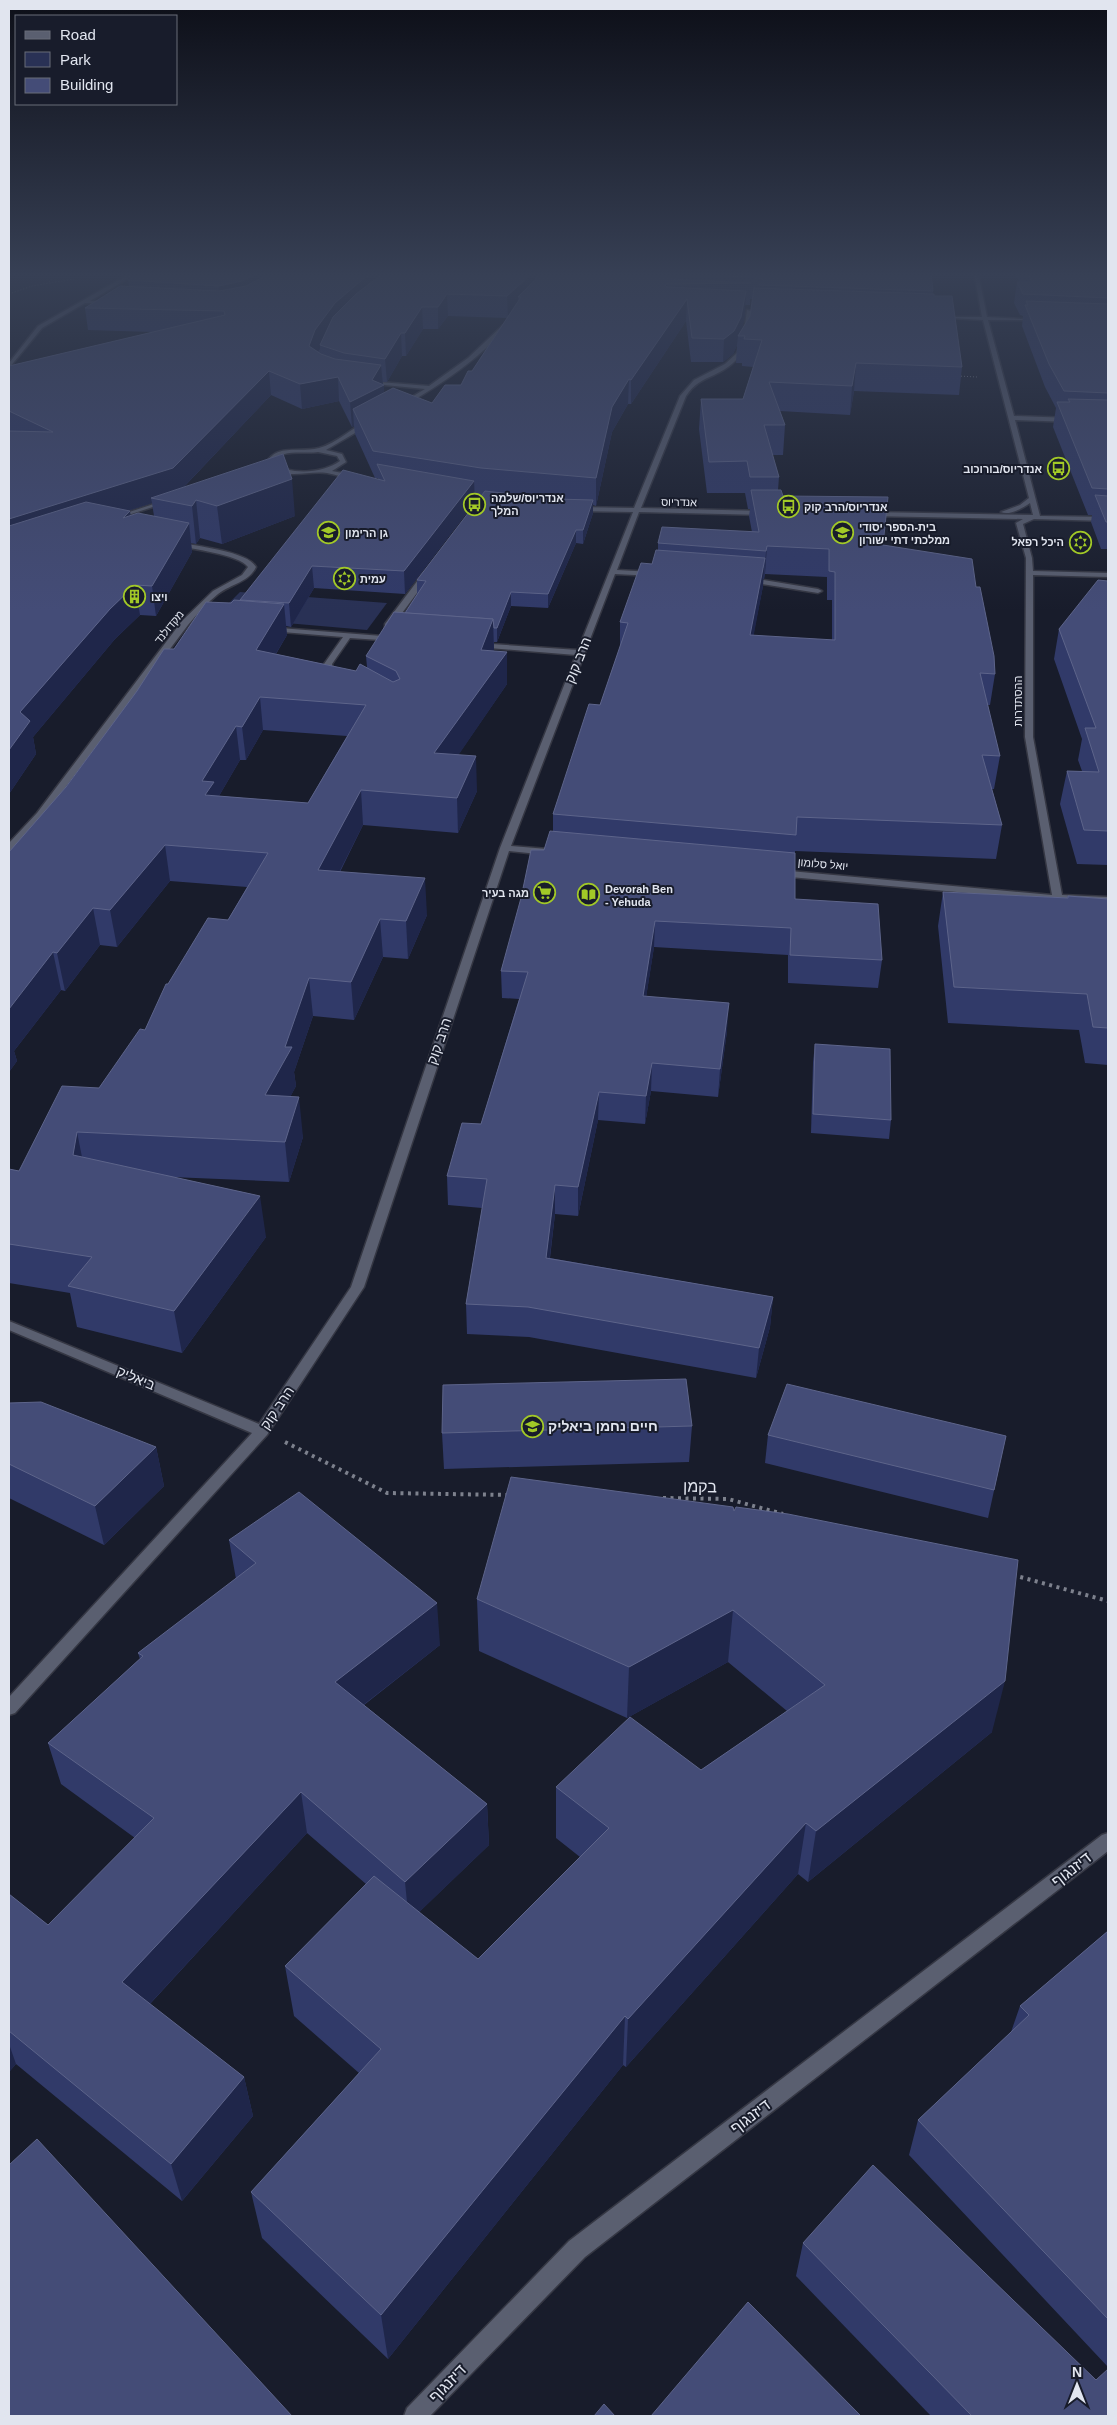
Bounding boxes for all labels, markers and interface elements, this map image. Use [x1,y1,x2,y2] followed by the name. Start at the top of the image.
[15,15,178,105] legend
[60,26,96,43] text: Road
[60,51,91,68] text: Park
[60,76,113,93] text: Building
[1046,457,1070,481] bus stop icon: אנדריוס/בורוכוב
[963,463,1042,475] place label: אנדריוס/בורוכוב
[463,492,487,516] bus stop icon: אנדריוס/שלמה המלך
[491,492,564,517] place label: אנדריוס/שלמה המלך
[776,495,800,519] bus stop icon: אנדריוס/הרב קוק
[661,496,697,508] street label: אנדריוס
[804,501,888,513] place label: אנדריוס/הרב קוק
[317,521,341,545] school or university icon: גן הרימון
[831,521,855,545] school or university icon: בית-הספר יסודי ממלכתי דתי ישורון
[859,521,950,546] place label: בית-הספר יסודי ממלכתי דתי ישורון
[345,527,388,539] place label: גן הרימון
[1068,530,1092,554] synagogue icon: היכל רפאל
[1012,536,1064,548] place label: היכל רפאל
[332,567,356,591] synagogue icon: עמית
[360,573,386,585] place label: עמית
[123,585,147,609] building icon: ויצו
[151,591,168,603] place label: ויצו
[152,608,186,646] street label: מקדולנד
[562,635,594,685] street label: הרב קוק
[1012,675,1024,727] street label: ההסתדרות
[797,856,849,872] street label: יואל סלומון
[533,881,557,905] supermarket icon: מגה בעיר
[577,883,601,907] library icon: Devorah Ben - Yehuda
[605,883,673,908] place label: Devorah Ben - Yehuda
[482,887,529,899] place label: מגה בעיר
[424,1016,454,1066] street label: הרב קוק
[115,1363,157,1393] street label: ביאליק
[257,1383,297,1433] street label: הרב קוק
[520,1414,544,1438] school or university icon: חיים נחמן ביאליק
[548,1418,658,1434] place label: חיים נחמן ביאליק
[683,1478,717,1495] street label: בקמן
[1048,1849,1094,1890] street label: דיזנגוף
[727,2096,774,2137] street label: דיזנגוף
[1052,2360,1102,2410] north arrow
[426,2361,469,2406] street label: דיזנגוף
[1072,2364,1082,2380] text: N

